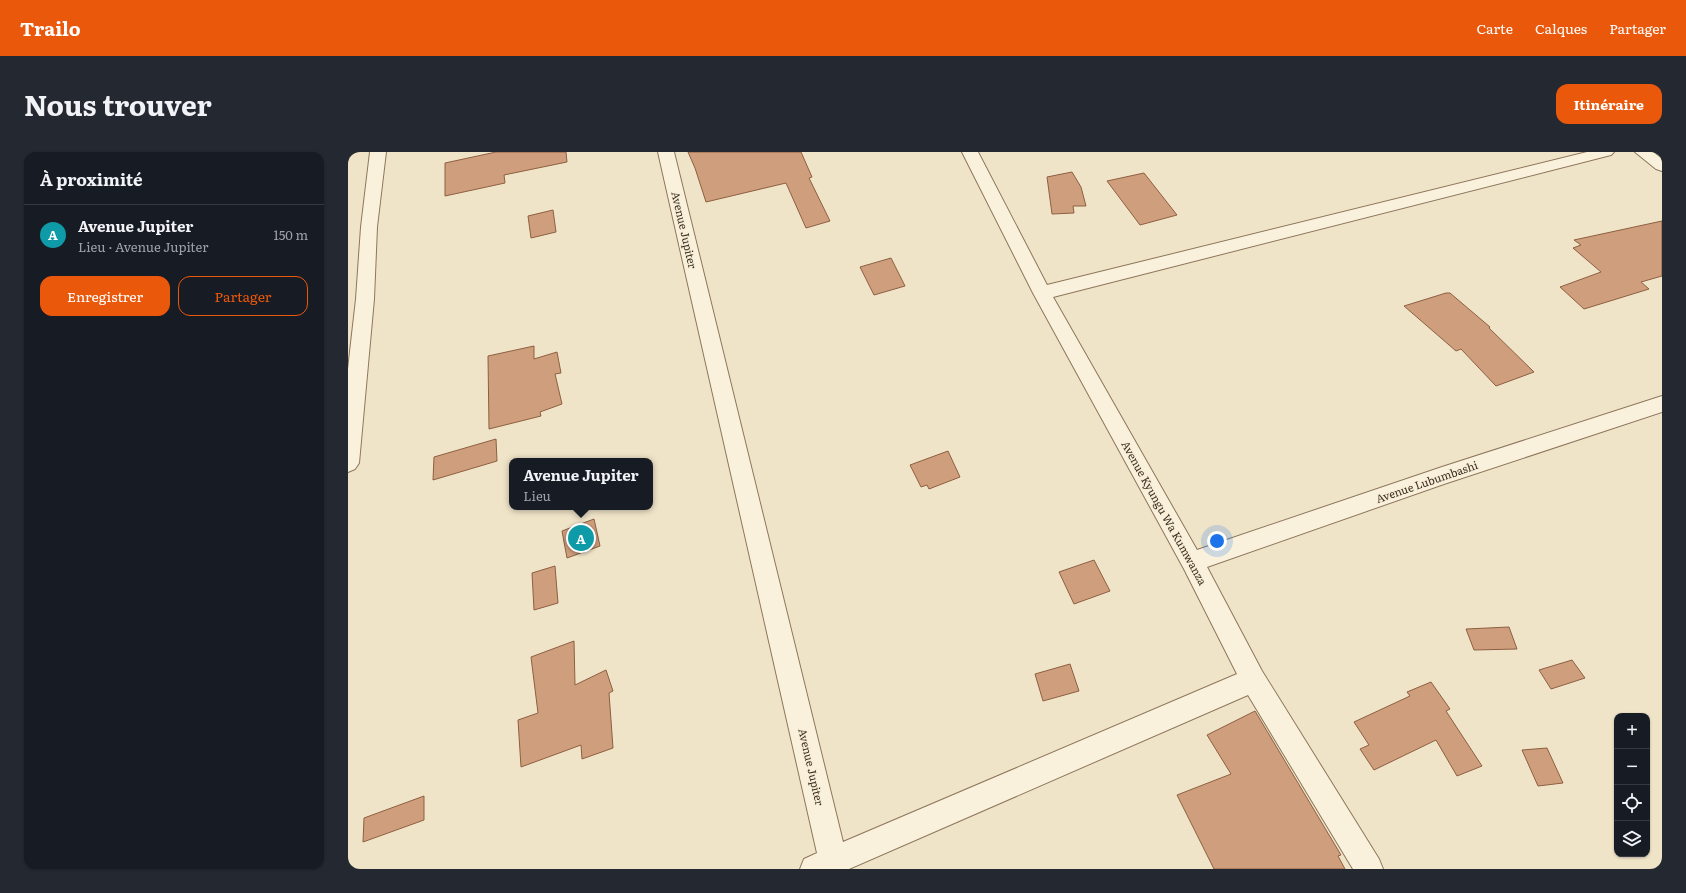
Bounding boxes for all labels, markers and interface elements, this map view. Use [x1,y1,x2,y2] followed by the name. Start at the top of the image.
[20,14,81,42] text: Trailo
[1476,18,1513,38] text: Carte
[1535,18,1587,38] text: Calques
[1609,18,1666,38] text: Partager
[24,83,212,125] text: Nous trouver
[1556,84,1662,124] button: Itinéraire
[40,166,143,191] text: À proximité
[668,190,702,271] street label: Avenue Jupiter
[78,214,193,237] text: Avenue Jupiter
[48,225,58,244] text: A
[273,225,308,244] text: 150 m
[78,237,208,256] text: Lieu · Avenue Jupiter
[40,276,170,316] button: Enregistrer
[178,276,308,316] button: Partager
[1118,437,1211,588] street label: Avenue Kyungu Wa Kumwanza
[1374,456,1480,506] street label: Avenue Lubumbashi
[509,458,653,510] popup
[523,463,639,486] text: Avenue Jupiter
[523,486,551,505] text: Lieu
[568,523,594,553] pin: A
[1207,531,1227,551] your location
[1614,713,1650,857] map controls
[1614,713,1650,749] button: +
[795,727,829,808] street label: Avenue Jupiter
[1614,749,1650,785] button: −
[1614,785,1650,821] button: locate
[1614,821,1650,857] button: layers

